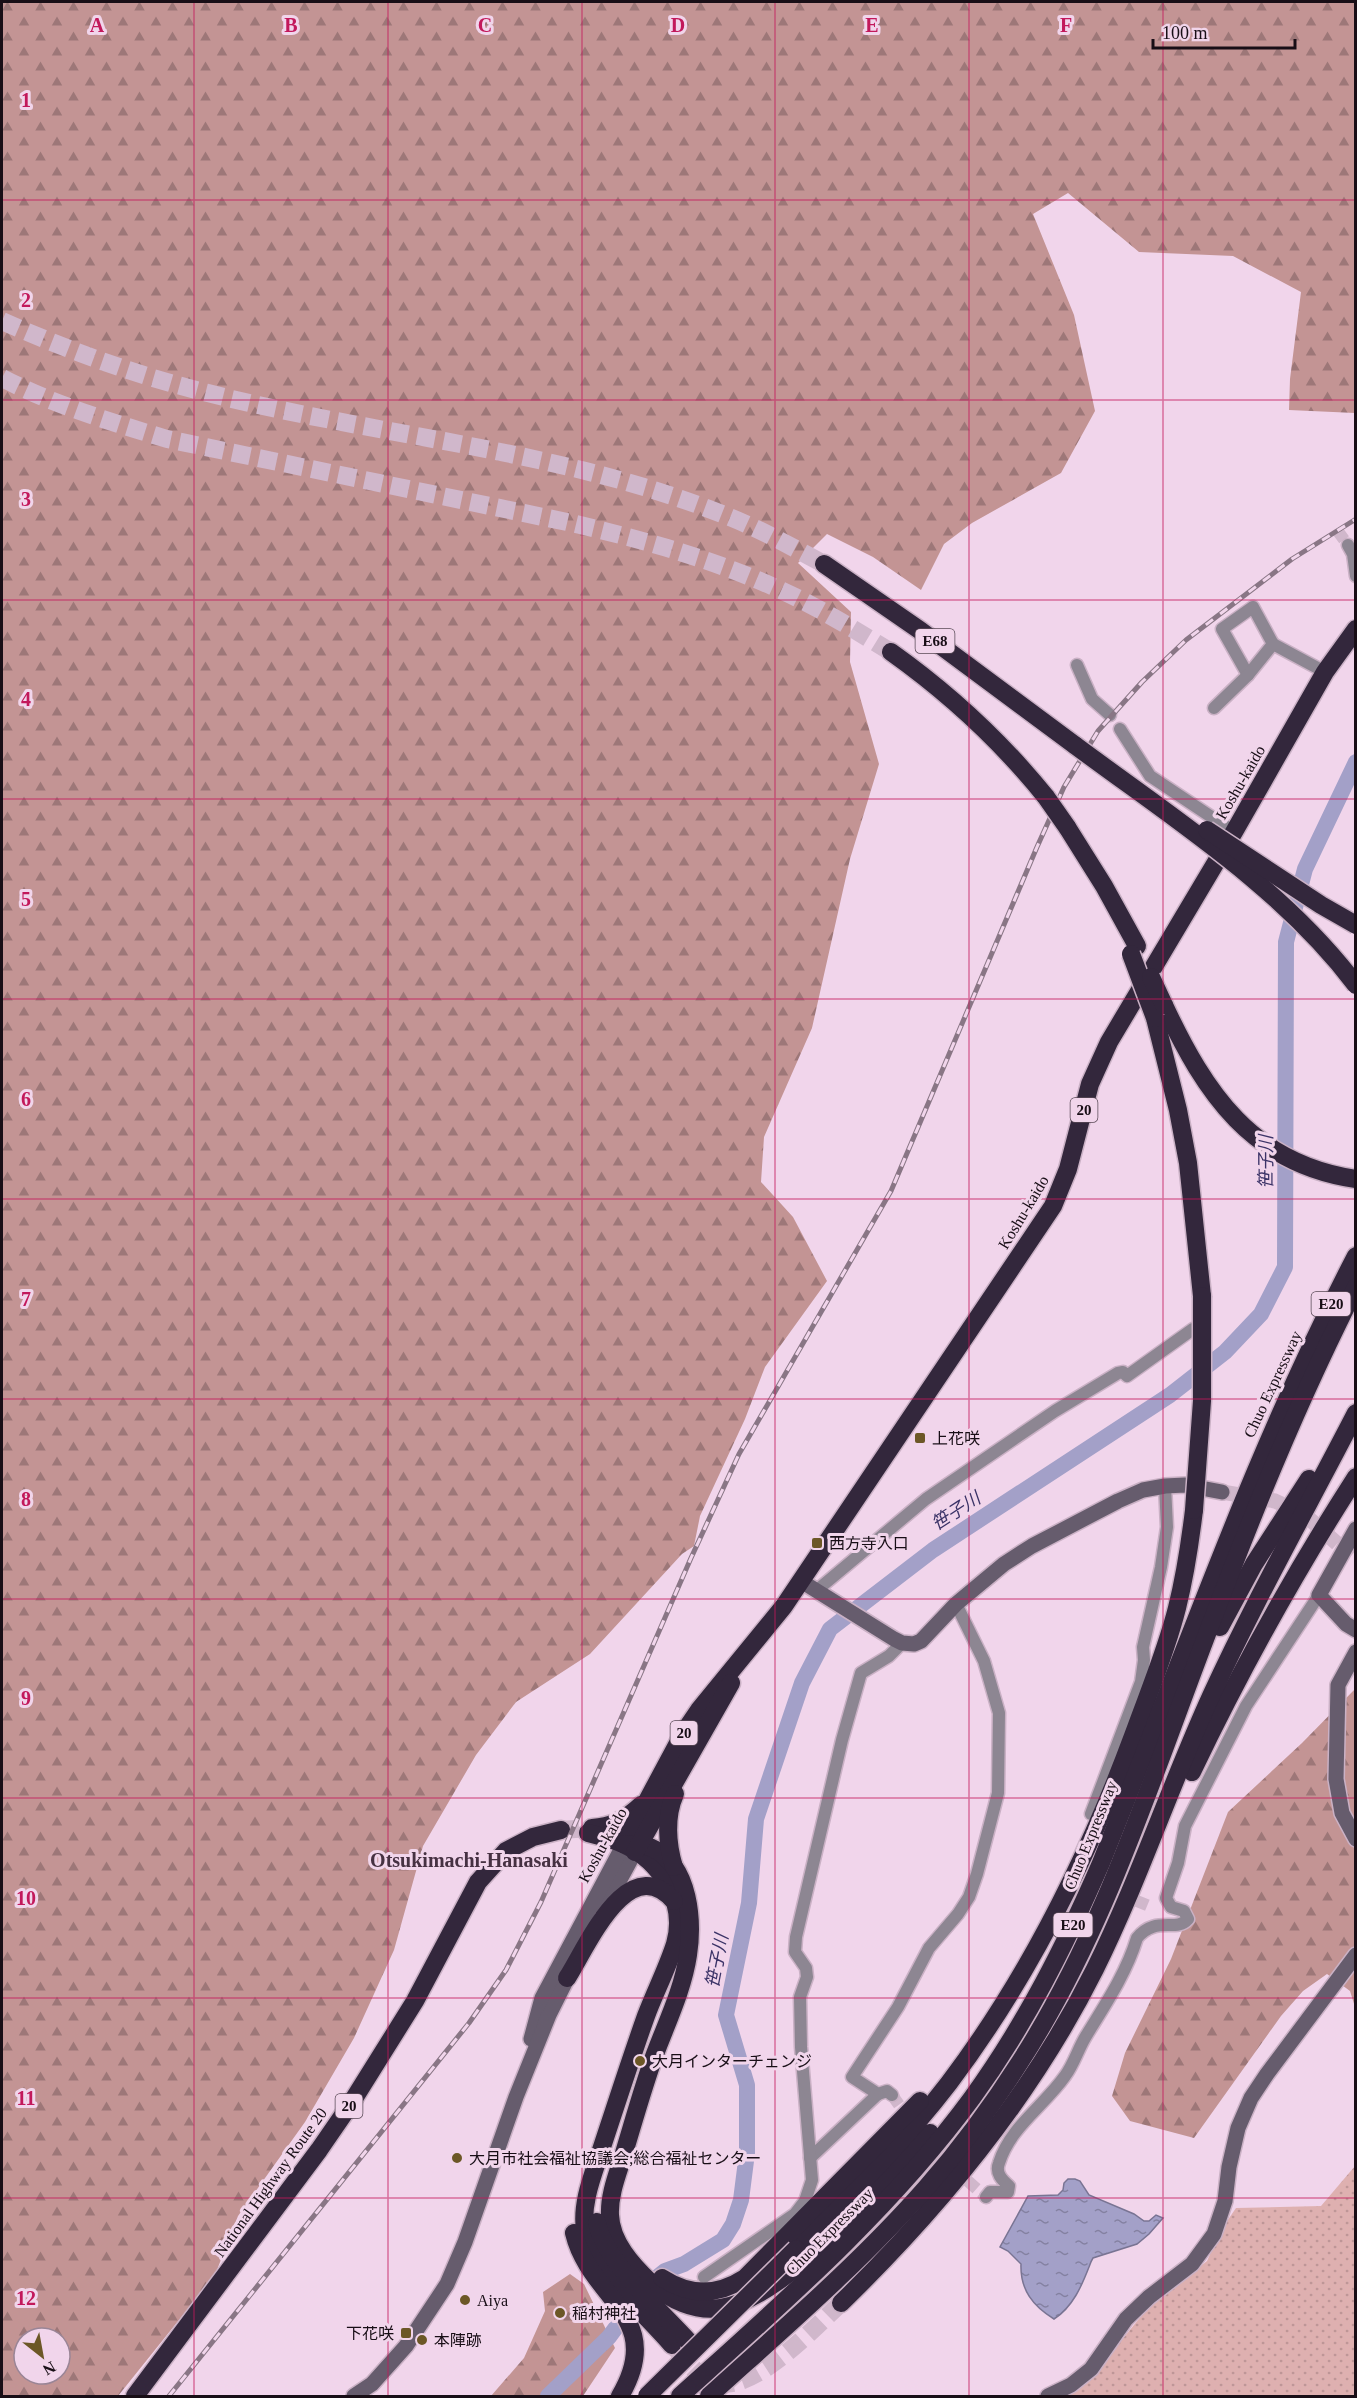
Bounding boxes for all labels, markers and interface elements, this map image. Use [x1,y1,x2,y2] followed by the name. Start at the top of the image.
[1153,12,1296,50] scale bar
[90,14,105,36] text: A
[284,14,298,36] text: B
[478,14,492,36] text: C
[671,14,685,36] text: D
[865,14,879,36] text: E
[1060,14,1072,36] text: F
[1162,23,1208,43] text: 100 m
[21,89,31,111] text: 1
[21,289,31,311] text: 2
[21,488,31,510] text: 3
[916,629,954,653] road number: E68
[21,688,31,710] text: 4
[1212,742,1268,822] street label: Koshu-kaido
[21,888,31,910] text: 5
[21,1088,31,1110] text: 6
[1070,1098,1098,1122] road number: 20
[1256,1133,1276,1189] water label: 笹子川
[995,1172,1052,1252] street label: Koshu-kaido
[21,1288,31,1310] text: 7
[1312,1292,1350,1316] road number: E20
[1240,1328,1306,1441] street label: Chuo Expressway
[932,1430,980,1447] place label: 上花咲
[913,1431,927,1445] marker: 上花咲
[928,1487,986,1534] water label: 笹子川
[21,1488,31,1510] text: 8
[829,1535,909,1552] place label: 西方寺入口
[810,1536,824,1550] marker: 西方寺入口
[21,1687,31,1709] text: 9
[670,1721,698,1745] road number: 20
[1061,1778,1121,1893] street label: Chuo Expressway
[575,1805,630,1886] street label: Koshu-kaido
[370,1849,568,1871] district label: Otsukimachi-Hanasaki
[16,1887,36,1909] text: 10
[1054,1913,1092,1937] road number: E20
[702,1931,732,1989] water label: 笹子川
[652,2053,812,2070] place label: 大月インターチェンジ
[633,2054,647,2068] marker: 大月インターチェンジ
[17,2087,35,2109] text: 11
[336,2094,362,2118] road number: 20
[211,2104,331,2261] street label: National Highway Route 20
[469,2150,761,2167] place label: 大月市社会福祉協議会;総合福祉センター
[450,2151,464,2165] marker: 大月市社会福祉協議会;総合福祉センター
[782,2184,877,2279] street label: Chuo Expressway
[16,2287,36,2309] text: 12
[477,2292,508,2310] place label: Aiya
[458,2293,472,2307] marker: Aiya
[572,2305,636,2322] place label: 稲村神社
[553,2306,567,2320] marker: 稲村神社
[346,2325,394,2342] place label: 下花咲
[12,2326,72,2386] north arrow
[399,2326,413,2340] marker: 下花咲
[434,2332,482,2349] place label: 本陣跡
[415,2333,429,2347] marker: 本陣跡
[40,2358,59,2379] text: N

